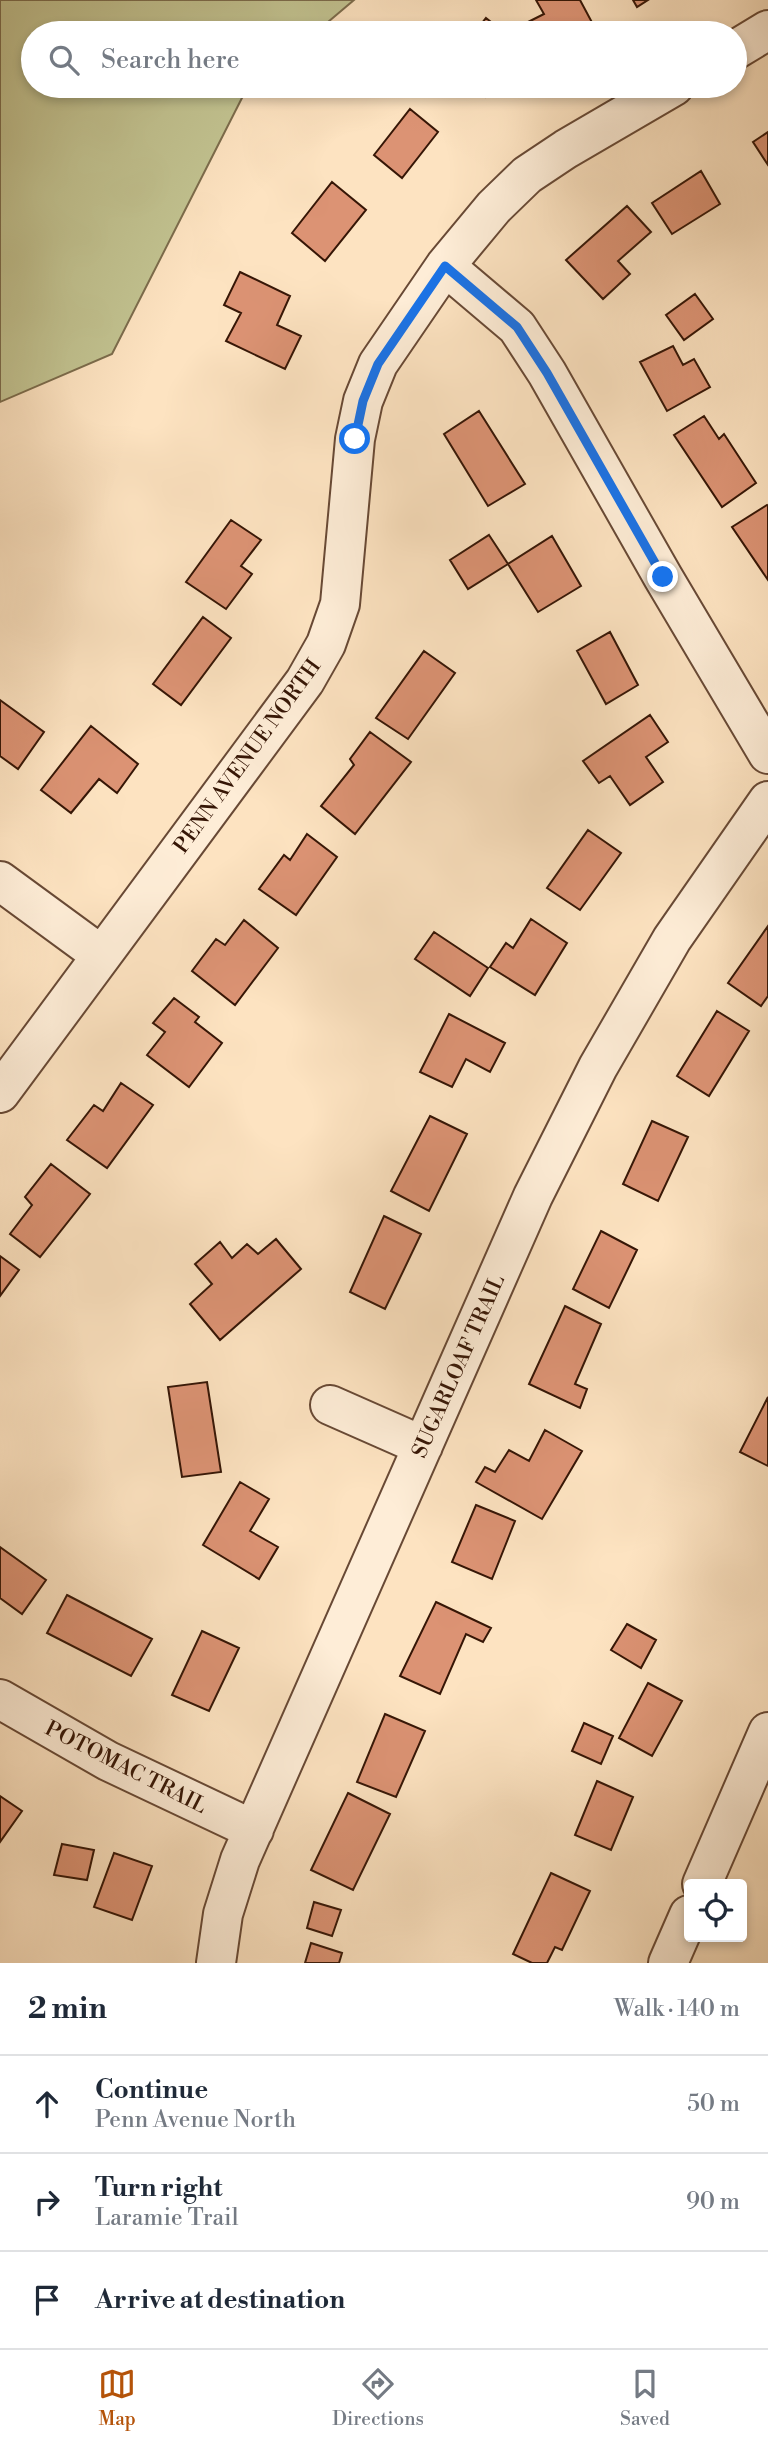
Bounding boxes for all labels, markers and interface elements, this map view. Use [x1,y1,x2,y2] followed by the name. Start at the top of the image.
[21,21,747,98] search box
[45,41,83,79] icon: search
[101,44,240,76] text: Search here
[339,423,370,454] route start
[647,561,678,592] route end
[169,654,327,859] street label: PENN AVENUE NORTH
[407,1271,511,1462] street label: SUGARLOAF TRAIL
[40,1716,211,1820] street label: POTOMAC TRAIL
[684,1879,747,1942] map controls
[684,1879,747,1942] button: locate
[28,1990,107,2028] text: 2 min
[614,1995,740,2023] text: Walk · 140 m
[95,2074,208,2106] text: Continue
[28,2085,66,2123] icon: ahead
[687,2090,740,2118] text: 50 m
[95,2106,296,2134] text: Penn Avenue North
[95,2172,223,2204] text: Turn right
[28,2183,66,2221] icon: right
[686,2188,740,2216] text: 90 m
[95,2204,239,2232] text: Laramie Trail
[28,2281,66,2319] icon: arrive
[95,2284,345,2316] text: Arrive at destination
[98,2365,136,2431] tab: Map
[332,2365,424,2431] tab: Directions
[620,2365,670,2431] tab: Saved

